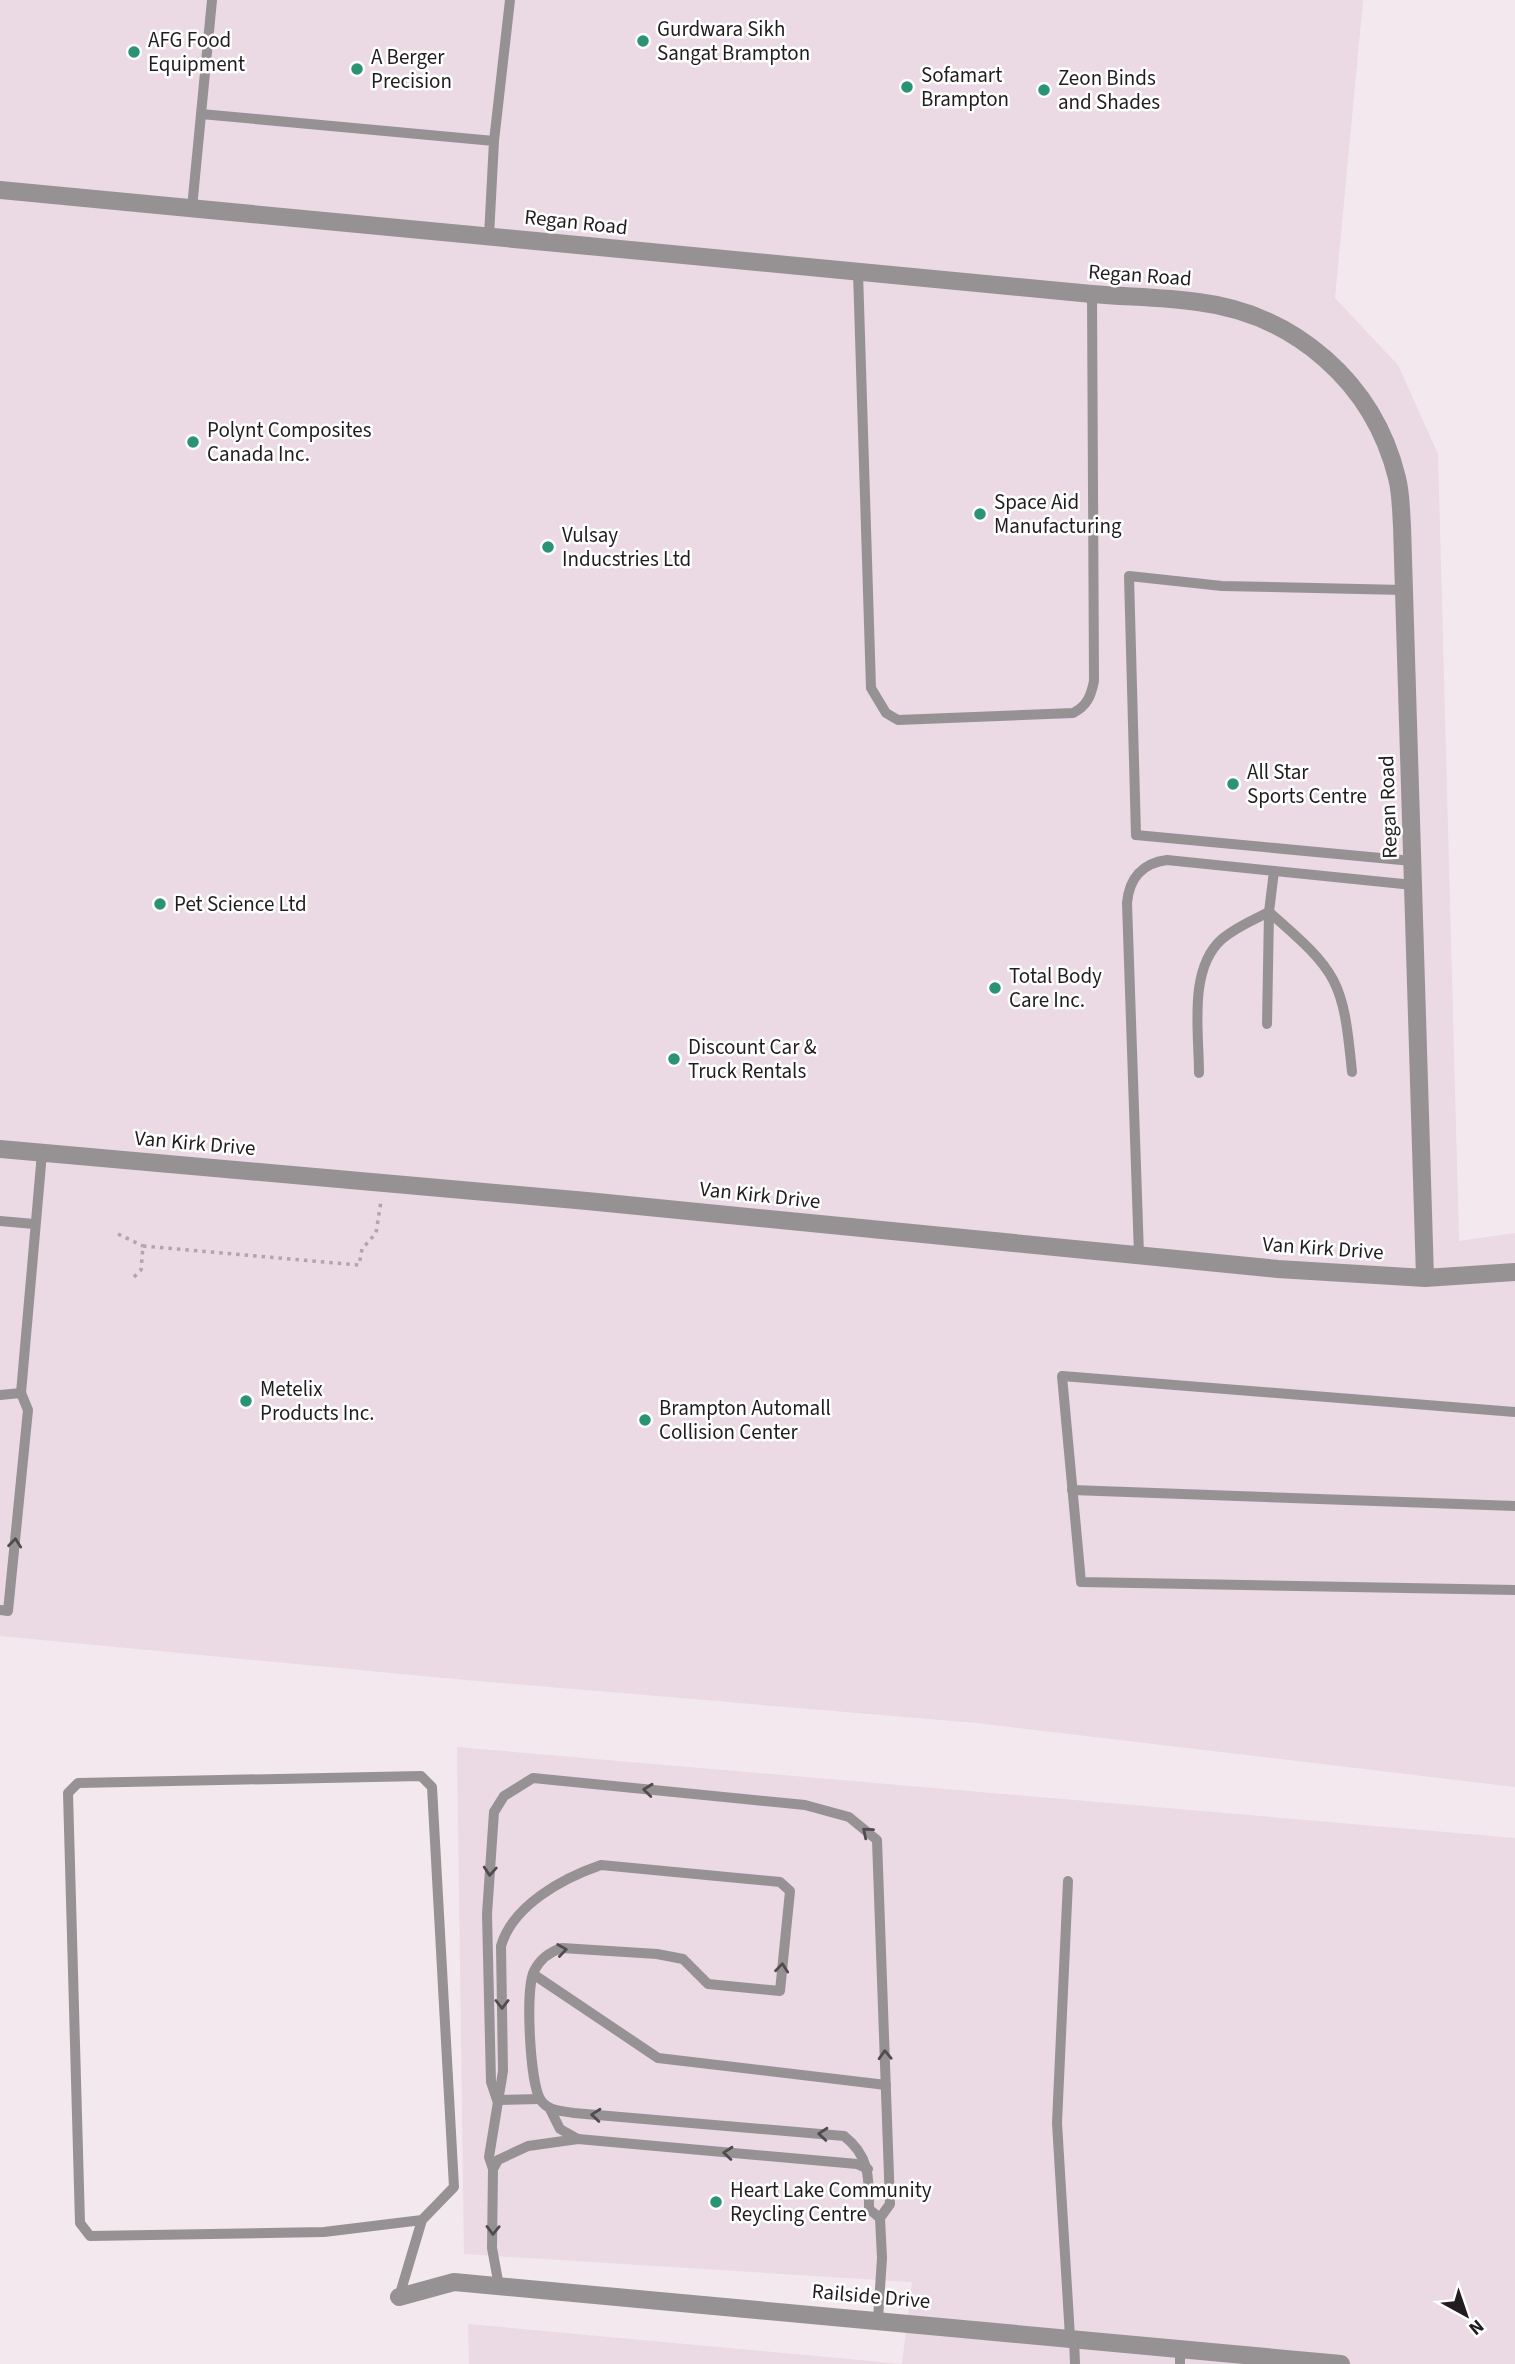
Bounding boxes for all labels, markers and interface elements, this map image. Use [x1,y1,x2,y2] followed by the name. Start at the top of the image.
[657,14,810,68] place label: Gurdwara Sikh Sangat Brampton
[148,25,245,79] place label: AFG Food Equipment
[635,33,651,49] marker: Gurdwara Sikh Sangat Brampton
[371,42,452,96] place label: A Berger Precision
[126,44,142,60] marker: AFG Food Equipment
[921,60,1009,114] place label: Sofamart Brampton
[349,61,365,77] marker: A Berger Precision
[1058,63,1160,117] place label: Zeon Binds and Shades
[899,79,915,95] marker: Sofamart Brampton
[1036,82,1052,98] marker: Zeon Binds and Shades
[523,202,629,242] street label: Regan Road
[1087,256,1193,294] street label: Regan Road
[207,415,372,469] place label: Polynt Composites Canada Inc.
[185,434,201,450] marker: Polynt Composites Canada Inc.
[994,487,1122,541] place label: Space Aid Manufacturing
[972,506,988,522] marker: Space Aid Manufacturing
[562,520,691,574] place label: Vulsay Inducstries Ltd
[540,539,556,555] marker: Vulsay Inducstries Ltd
[1371,755,1405,859] street label: Regan Road
[1247,757,1367,811] place label: All Star Sports Centre
[1225,776,1241,792] marker: All Star Sports Centre
[174,889,307,919] place label: Pet Science Ltd
[152,896,168,912] marker: Pet Science Ltd
[1009,961,1102,1015] place label: Total Body Care Inc.
[987,980,1003,996] marker: Total Body Care Inc.
[688,1032,817,1086] place label: Discount Car & Truck Rentals
[666,1051,682,1067] marker: Discount Car & Truck Rentals
[133,1123,257,1163] street label: Van Kirk Drive
[698,1174,822,1216] street label: Van Kirk Drive
[1261,1229,1385,1267] street label: Van Kirk Drive
[260,1374,375,1428] place label: Metelix Products Inc.
[238,1393,254,1409] marker: Metelix Products Inc.
[659,1393,831,1447] place label: Brampton Automall Collision Center
[637,1412,653,1428] marker: Brampton Automall Collision Center
[7,1537,22,1548] one-way arrow
[642,1782,653,1797] one-way arrow
[863,1828,876,1840] one-way arrow
[483,1866,498,1877] one-way arrow
[557,1943,568,1958] one-way arrow
[774,1962,789,1973] one-way arrow
[494,1999,510,2010] one-way arrow
[877,2049,892,2060] one-way arrow
[590,2108,601,2123] one-way arrow
[817,2127,828,2142] one-way arrow
[722,2146,733,2161] one-way arrow
[730,2175,932,2229] place label: Heart Lake Community Reycling Centre
[708,2194,724,2210] marker: Heart Lake Community Reycling Centre
[485,2224,500,2235] one-way arrow
[811,2276,931,2316] street label: Railside Drive
[1431,2280,1501,2350] north arrow
[1462,2312,1489,2341] text: N

